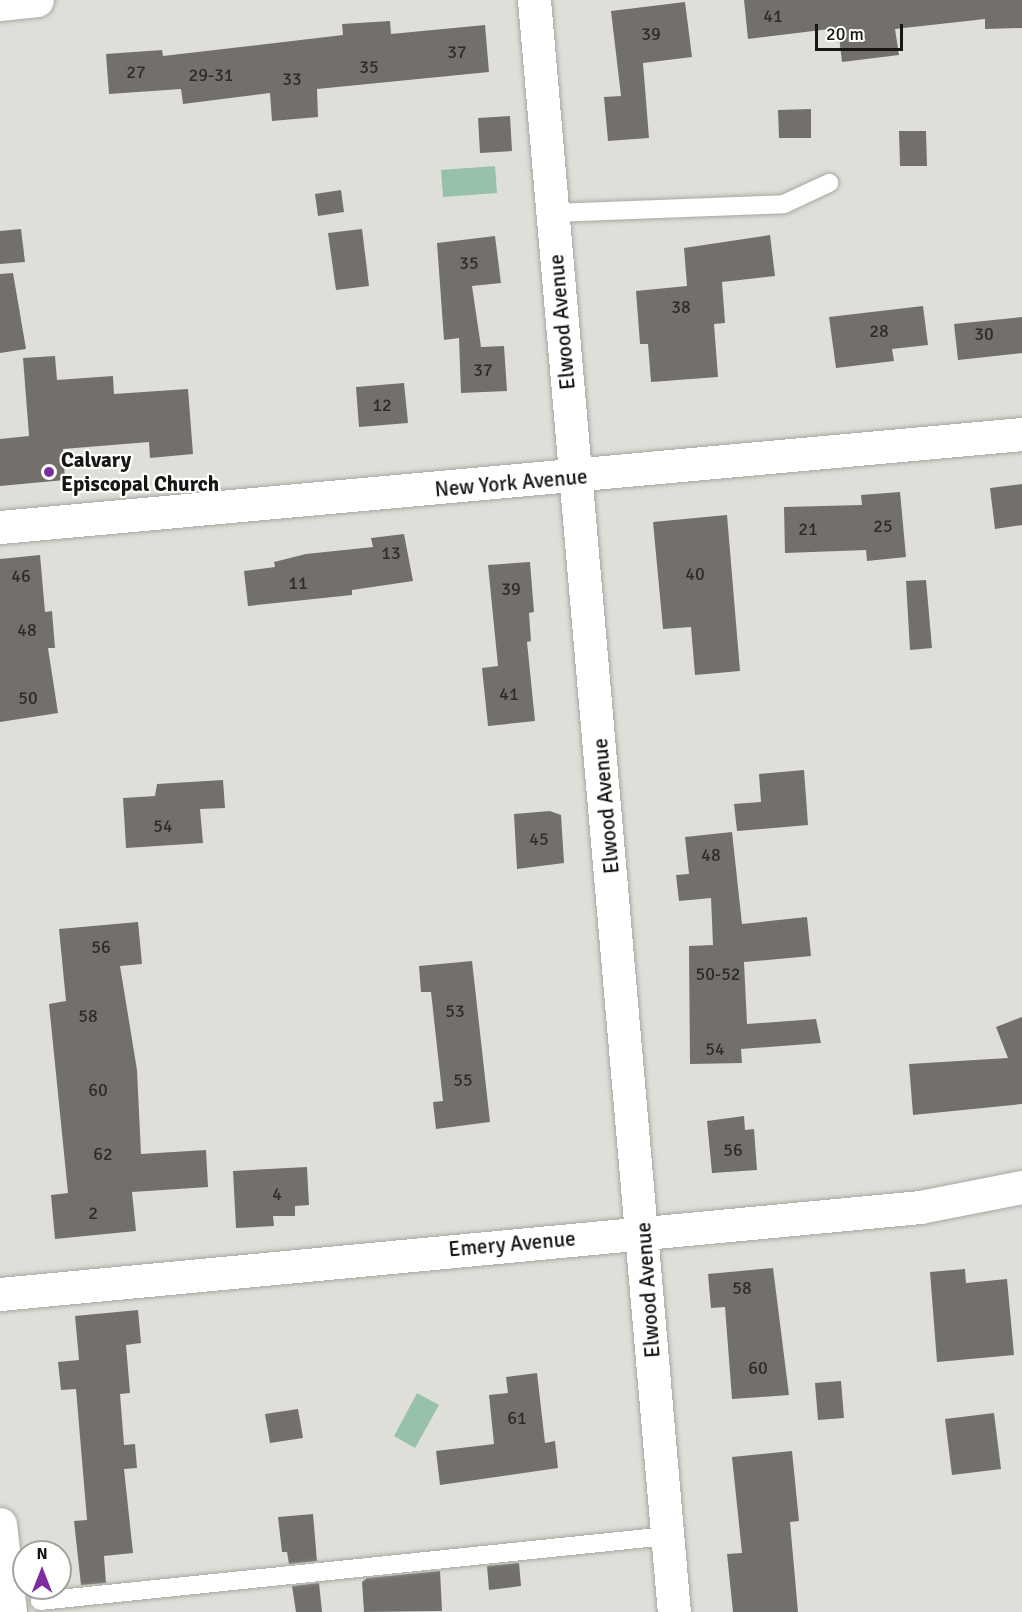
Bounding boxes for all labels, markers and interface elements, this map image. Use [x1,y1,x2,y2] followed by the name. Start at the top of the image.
[763,5,783,27] house number: 41
[818,12,906,50] scale bar
[641,23,661,45] house number: 39
[826,23,864,45] text: 20 m
[447,41,467,63] house number: 37
[359,56,379,78] house number: 35
[126,61,146,83] house number: 27
[188,64,234,86] house number: 29-31
[282,68,302,90] house number: 33
[459,252,479,274] house number: 35
[544,253,580,391] street label: Elwood Avenue
[671,296,691,318] house number: 38
[869,320,889,342] house number: 28
[974,323,994,345] house number: 30
[473,359,493,381] house number: 37
[372,394,392,416] house number: 12
[61,447,219,497] place label: Calvary Episcopal Church
[434,464,588,502] street label: New York Avenue
[42,465,56,479] marker: Calvary Episcopal Church
[873,515,893,537] house number: 25
[798,518,818,540] house number: 21
[381,542,401,564] house number: 13
[685,563,705,585] house number: 40
[11,565,31,587] house number: 46
[288,572,308,594] house number: 11
[501,578,521,600] house number: 39
[17,619,37,641] house number: 48
[499,683,519,705] house number: 41
[18,687,38,709] house number: 50
[588,737,624,875] street label: Elwood Avenue
[153,815,173,837] house number: 54
[529,828,549,850] house number: 45
[701,844,721,866] house number: 48
[91,936,111,958] house number: 56
[695,963,741,985] house number: 50-52
[445,1000,465,1022] house number: 53
[78,1005,98,1027] house number: 58
[705,1038,725,1060] house number: 54
[453,1069,473,1091] house number: 55
[88,1079,108,1101] house number: 60
[723,1139,743,1161] house number: 56
[93,1143,113,1165] house number: 62
[272,1183,282,1205] house number: 4
[88,1202,98,1224] house number: 2
[631,1221,665,1359] street label: Elwood Avenue
[447,1226,577,1262] street label: Emery Avenue
[732,1277,752,1299] house number: 58
[748,1357,768,1379] house number: 60
[507,1407,527,1429] house number: 61
[12,1540,72,1600] north arrow
[36,1544,48,1564] text: N

